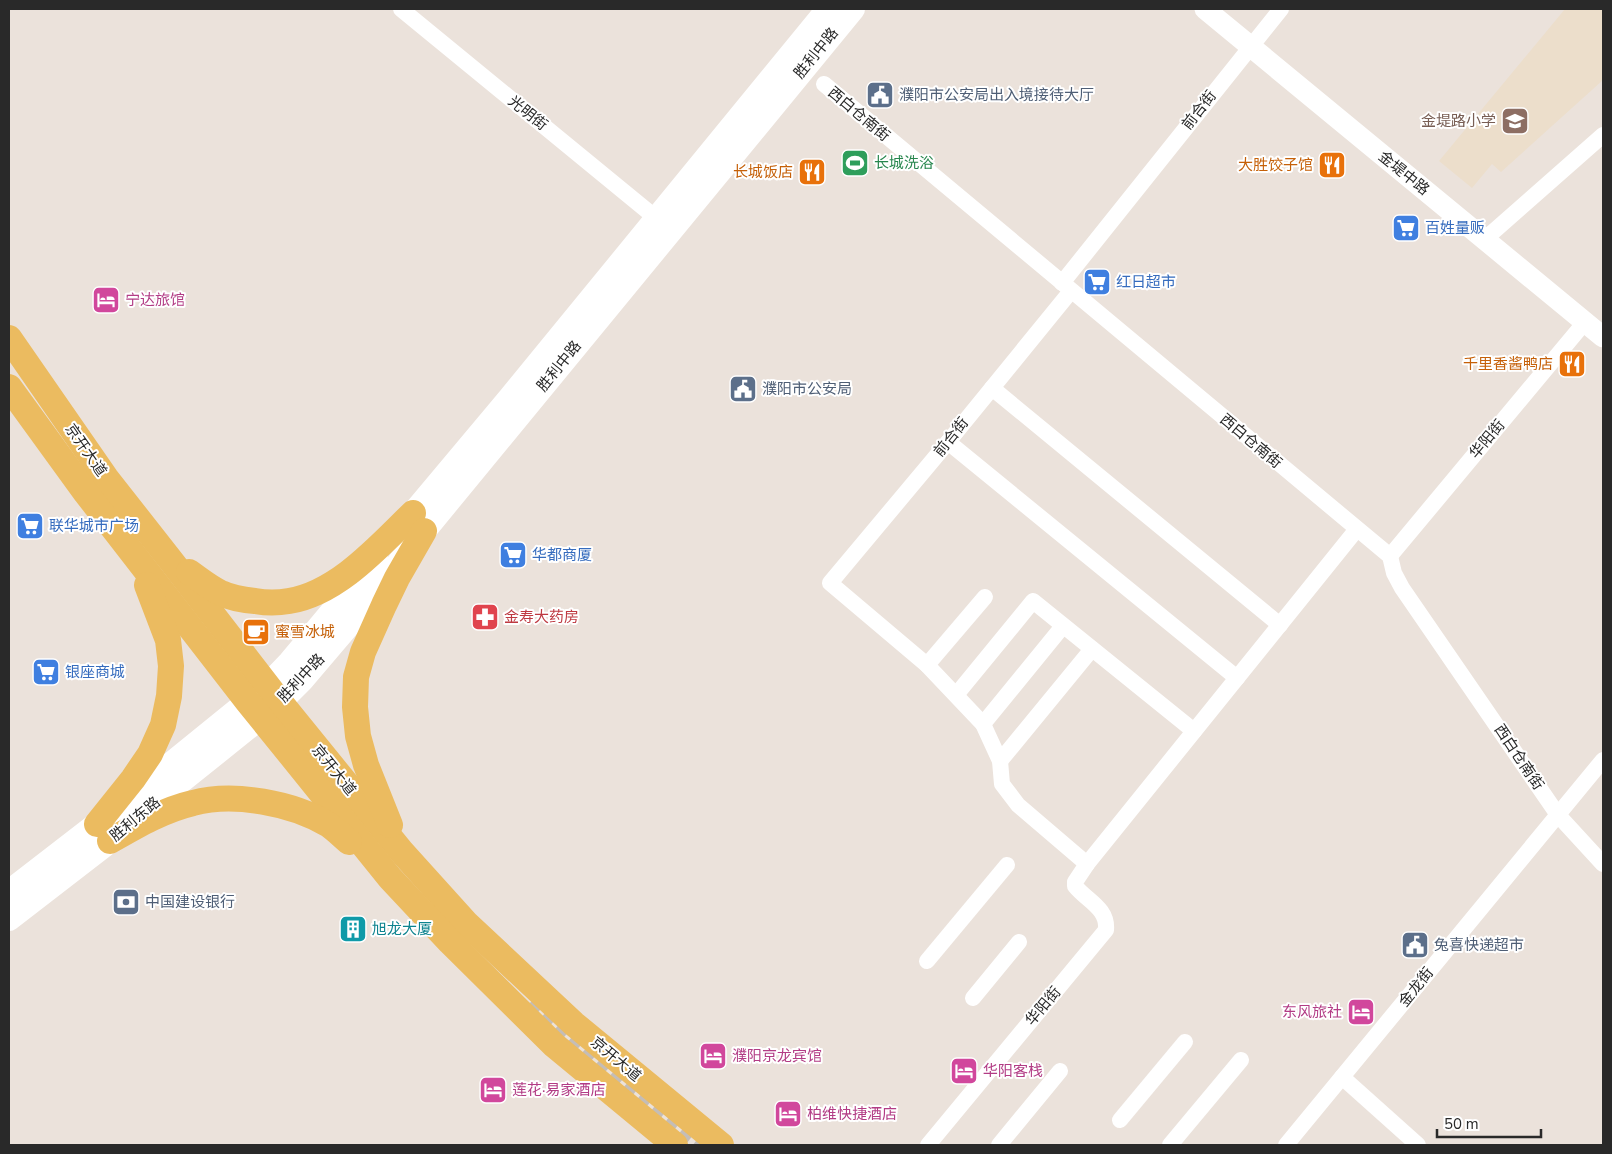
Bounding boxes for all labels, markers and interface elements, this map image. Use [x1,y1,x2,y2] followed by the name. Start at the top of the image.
[789,23,843,83] street label: 胜利中路
[865,80,895,110] public building icon: 濮阳市公安局出入境接待大厅
[824,82,894,146] street label: 西白仓南街
[899,85,1094,105] place label: 濮阳市公安局出入境接待大厅
[1177,86,1221,134] street label: 前合街
[504,91,552,135] street label: 光明街
[1500,106,1530,136] school or university icon: 金堤路小学
[1421,111,1496,131] place label: 金堤路小学
[1374,146,1434,200] street label: 金堤中路
[840,148,870,178] sports icon: 长城洗浴
[1317,150,1347,180] restaurant icon: 大胜饺子馆
[874,153,934,173] place label: 长城洗浴
[1238,155,1313,175] place label: 大胜饺子馆
[797,157,827,187] restaurant icon: 长城饭店
[733,162,793,182] place label: 长城饭店
[1391,213,1421,243] supermarket icon: 百姓量贩
[1425,218,1485,238] place label: 百姓量贩
[1082,267,1112,297] supermarket icon: 红日超市
[1116,272,1176,292] place label: 红日超市
[91,285,121,315] hotel icon: 宁达旅馆
[125,290,185,310] place label: 宁达旅馆
[532,336,586,396] street label: 胜利中路
[1557,349,1587,379] restaurant icon: 千里香酱鸭店
[1463,354,1553,374] place label: 千里香酱鸭店
[728,374,758,404] public building icon: 濮阳市公安局
[762,379,852,399] place label: 濮阳市公安局
[1216,409,1286,473] street label: 西白仓南街
[929,413,973,461] street label: 前合街
[1465,415,1509,463] street label: 华阳街
[61,420,111,480] street label: 京开大道
[15,511,45,541] supermarket icon: 联华城市广场
[49,516,139,536] place label: 联华城市广场
[498,540,528,570] supermarket icon: 华都商厦
[532,545,592,565] place label: 华都商厦
[470,602,500,632] pharmacy icon: 金寿大药房
[504,607,579,627] place label: 金寿大药房
[241,617,271,647] cafe icon: 蜜雪冰城
[275,622,335,642] place label: 蜜雪冰城
[273,649,329,707] street label: 胜利中路
[31,657,61,687] supermarket icon: 银座商城
[65,662,125,682] place label: 银座商城
[1490,720,1548,794] street label: 西白仓南街
[307,740,361,800] street label: 京开大道
[106,792,164,846] street label: 胜利东路
[111,887,141,917] bank icon: 中国建设银行
[145,892,235,912] place label: 中国建设银行
[338,914,368,944] building icon: 旭龙大厦
[372,919,432,939] place label: 旭龙大厦
[1400,930,1430,960] public building icon: 兔喜快递超市
[1434,935,1524,955] place label: 兔喜快递超市
[1394,963,1438,1011] street label: 金龙街
[1021,982,1065,1030] street label: 华阳街
[1346,997,1376,1027] hotel icon: 东风旅社
[1282,1002,1342,1022] place label: 东风旅社
[587,1032,645,1086] street label: 京开大道
[698,1041,728,1071] hotel icon: 濮阳京龙宾馆
[732,1046,822,1066] place label: 濮阳京龙宾馆
[949,1056,979,1086] hotel icon: 华阳客栈
[983,1061,1043,1081] place label: 华阳客栈
[478,1075,508,1105] hotel icon: 莲花·易家酒店
[512,1080,605,1100] place label: 莲花·易家酒店
[773,1099,803,1129] hotel icon: 柏维快捷酒店
[807,1104,897,1124] place label: 柏维快捷酒店
[1437,1106,1541,1138] scale bar
[1444,1114,1479,1134] text: 50 m

